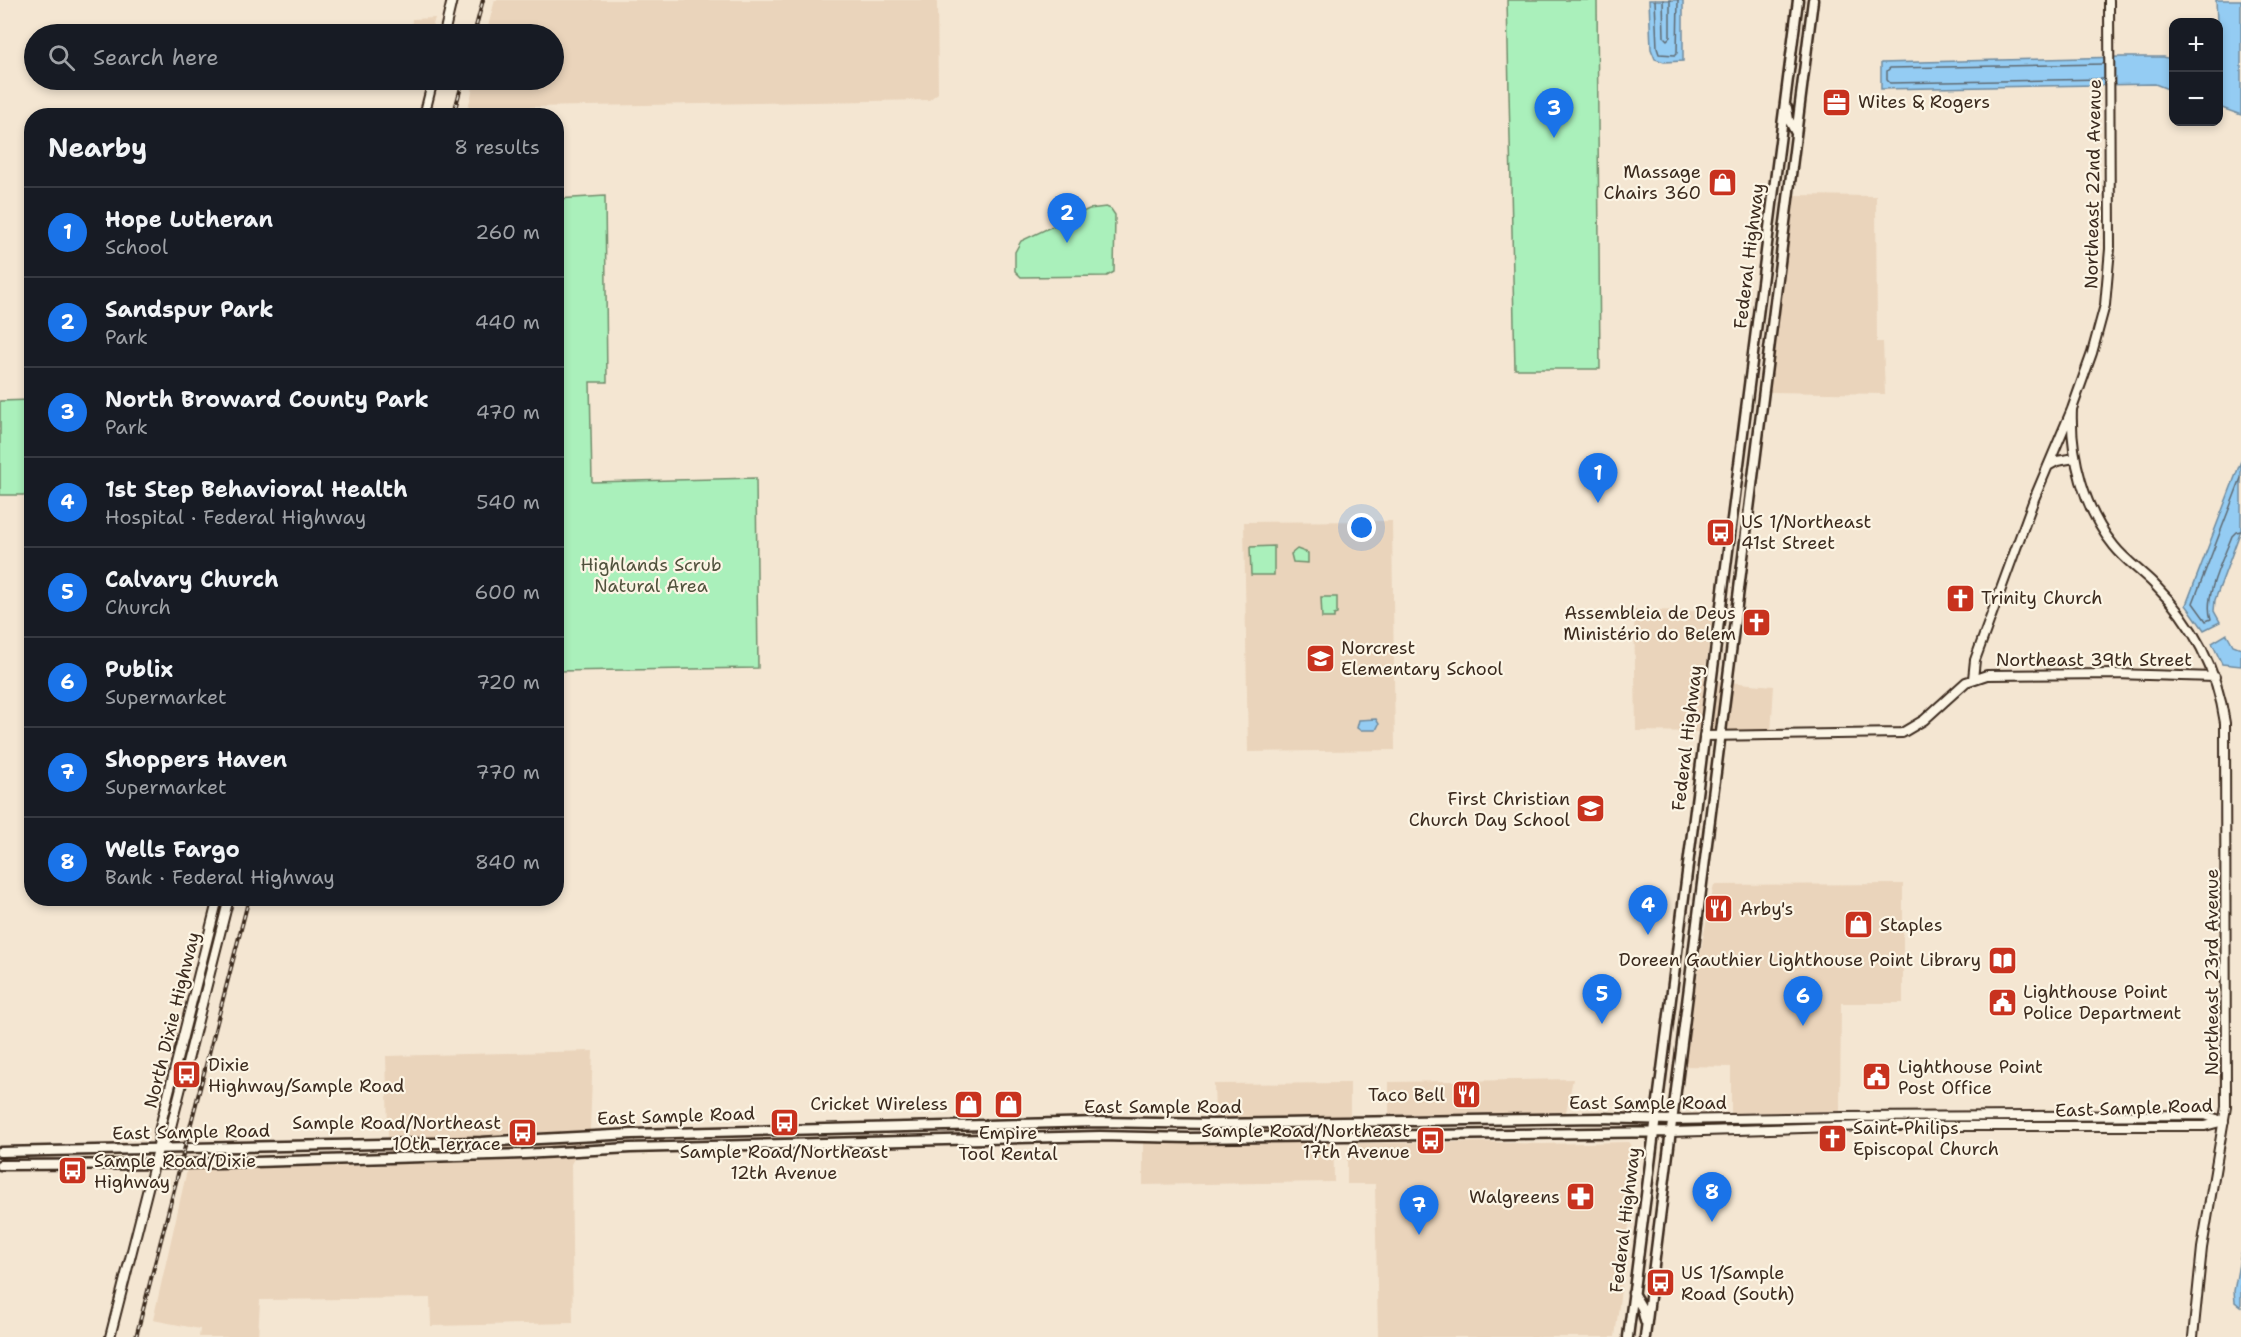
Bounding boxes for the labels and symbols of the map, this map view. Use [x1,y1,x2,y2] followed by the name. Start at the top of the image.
[2079,79,2107,289] street label: Northeast 22nd Avenue
[1821,86,1853,118] office icon: Wites & Rogers
[1534,88,1574,138] pin: 3
[1858,90,1990,114] place label: Wites & Rogers
[1604,160,1701,205] place label: Massage Chairs 360
[1706,166,1738,198] shop icon: Massage Chairs 360
[1728,182,1770,330] street label: Federal Highway
[1048,194,1086,243] pin: 2
[1578,454,1618,503] pin: 1
[1741,510,1872,555] place label: US 1/Northeast 41st Street
[1347,513,1376,542] your location
[1704,516,1736,548] bus stop icon: US 1/Northeast 41st Street
[580,553,722,598] park label: Highlands Scrub Natural Area
[1944,582,1976,614] church icon: Trinity Church
[1981,586,2103,610] place label: Trinity Church
[1563,601,1736,646] place label: Assembleia de Deus Ministério do Belem
[1741,607,1773,639] church icon: Assembleia de Deus Ministério do Belem
[1341,636,1504,681] place label: Norcrest Elementary School
[1304,642,1336,674] school or university icon: Norcrest Elementary School
[1996,648,2192,672] street label: Northeast 39th Street
[1666,664,1708,812] street label: Federal Highway
[1409,787,1571,832] place label: First Christian Church Day School
[1575,793,1607,825] school or university icon: First Christian Church Day School
[2200,868,2224,1076] street label: Northeast 23rd Avenue
[1628,886,1668,935] pin: 4
[1703,893,1735,925] restaurant icon: Arby's
[1740,897,1793,921] place label: Arby's
[1843,909,1875,941] shop icon: Staples
[1880,913,1943,937] place label: Staples
[138,929,206,1111] street label: North Dixie Highway
[1986,944,2018,976] library icon: Doreen Gauthier Lighthouse Point Library
[1619,948,1981,972] place label: Doreen Gauthier Lighthouse Point Library
[1582,974,1622,1024] pin: 5
[1784,976,1822,1026] pin: 6
[2023,980,2182,1025] place label: Lighthouse Point Police Department
[1986,986,2018,1018] public building icon: Lighthouse Point Police Department
[208,1053,404,1098] place label: Dixie Highway/Sample Road
[1898,1055,2043,1100] place label: Lighthouse Point Post Office
[171,1059,203,1091] bus stop icon: Dixie Highway/Sample Road
[1861,1061,1893,1093] public building icon: Lighthouse Point Post Office
[1450,1079,1482,1111] restaurant icon: Taco Bell
[1368,1083,1446,1107] place label: Taco Bell
[953,1088,985,1120] shop icon: Cricket Wireless
[992,1088,1024,1120] shop icon: Empire Tool Rental
[1569,1091,1727,1115] street label: East Sample Road
[810,1092,948,1116] place label: Cricket Wireless
[2055,1093,2213,1123] street label: East Sample Road
[1084,1095,1242,1119] street label: East Sample Road
[597,1101,755,1131] street label: East Sample Road
[768,1107,800,1139] bus stop icon: Sample Road/Northeast 12th Avenue
[292,1111,501,1156] place label: Sample Road/Northeast 10th Terrace
[1853,1116,1999,1161] place label: Saint Philips Episcopal Church
[506,1117,538,1149] bus stop icon: Sample Road/Northeast 10th Terrace
[112,1119,270,1145] street label: East Sample Road
[1201,1119,1410,1164] place label: Sample Road/Northeast 17th Avenue
[958,1121,1058,1166] place label: Empire Tool Rental
[1816,1122,1848,1154] church icon: Saint Philips Episcopal Church
[1415,1125,1447,1157] bus stop icon: Sample Road/Northeast 17th Avenue
[680,1140,888,1185] place label: Sample Road/Northeast 12th Avenue
[1604,1146,1646,1294] street label: Federal Highway
[94,1149,256,1194] place label: Sample Road/Dixie Highway
[57,1155,89,1187] bus stop icon: Sample Road/Dixie Highway
[1692,1172,1732,1222] pin: 8
[1565,1181,1597,1213] pharmacy icon: Walgreens
[1469,1185,1560,1209] place label: Walgreens
[1400,1186,1438,1235] pin: 7
[1681,1261,1794,1306] place label: US 1/Sample Road (South)
[1644,1267,1676,1299] bus stop icon: US 1/Sample Road (South)

